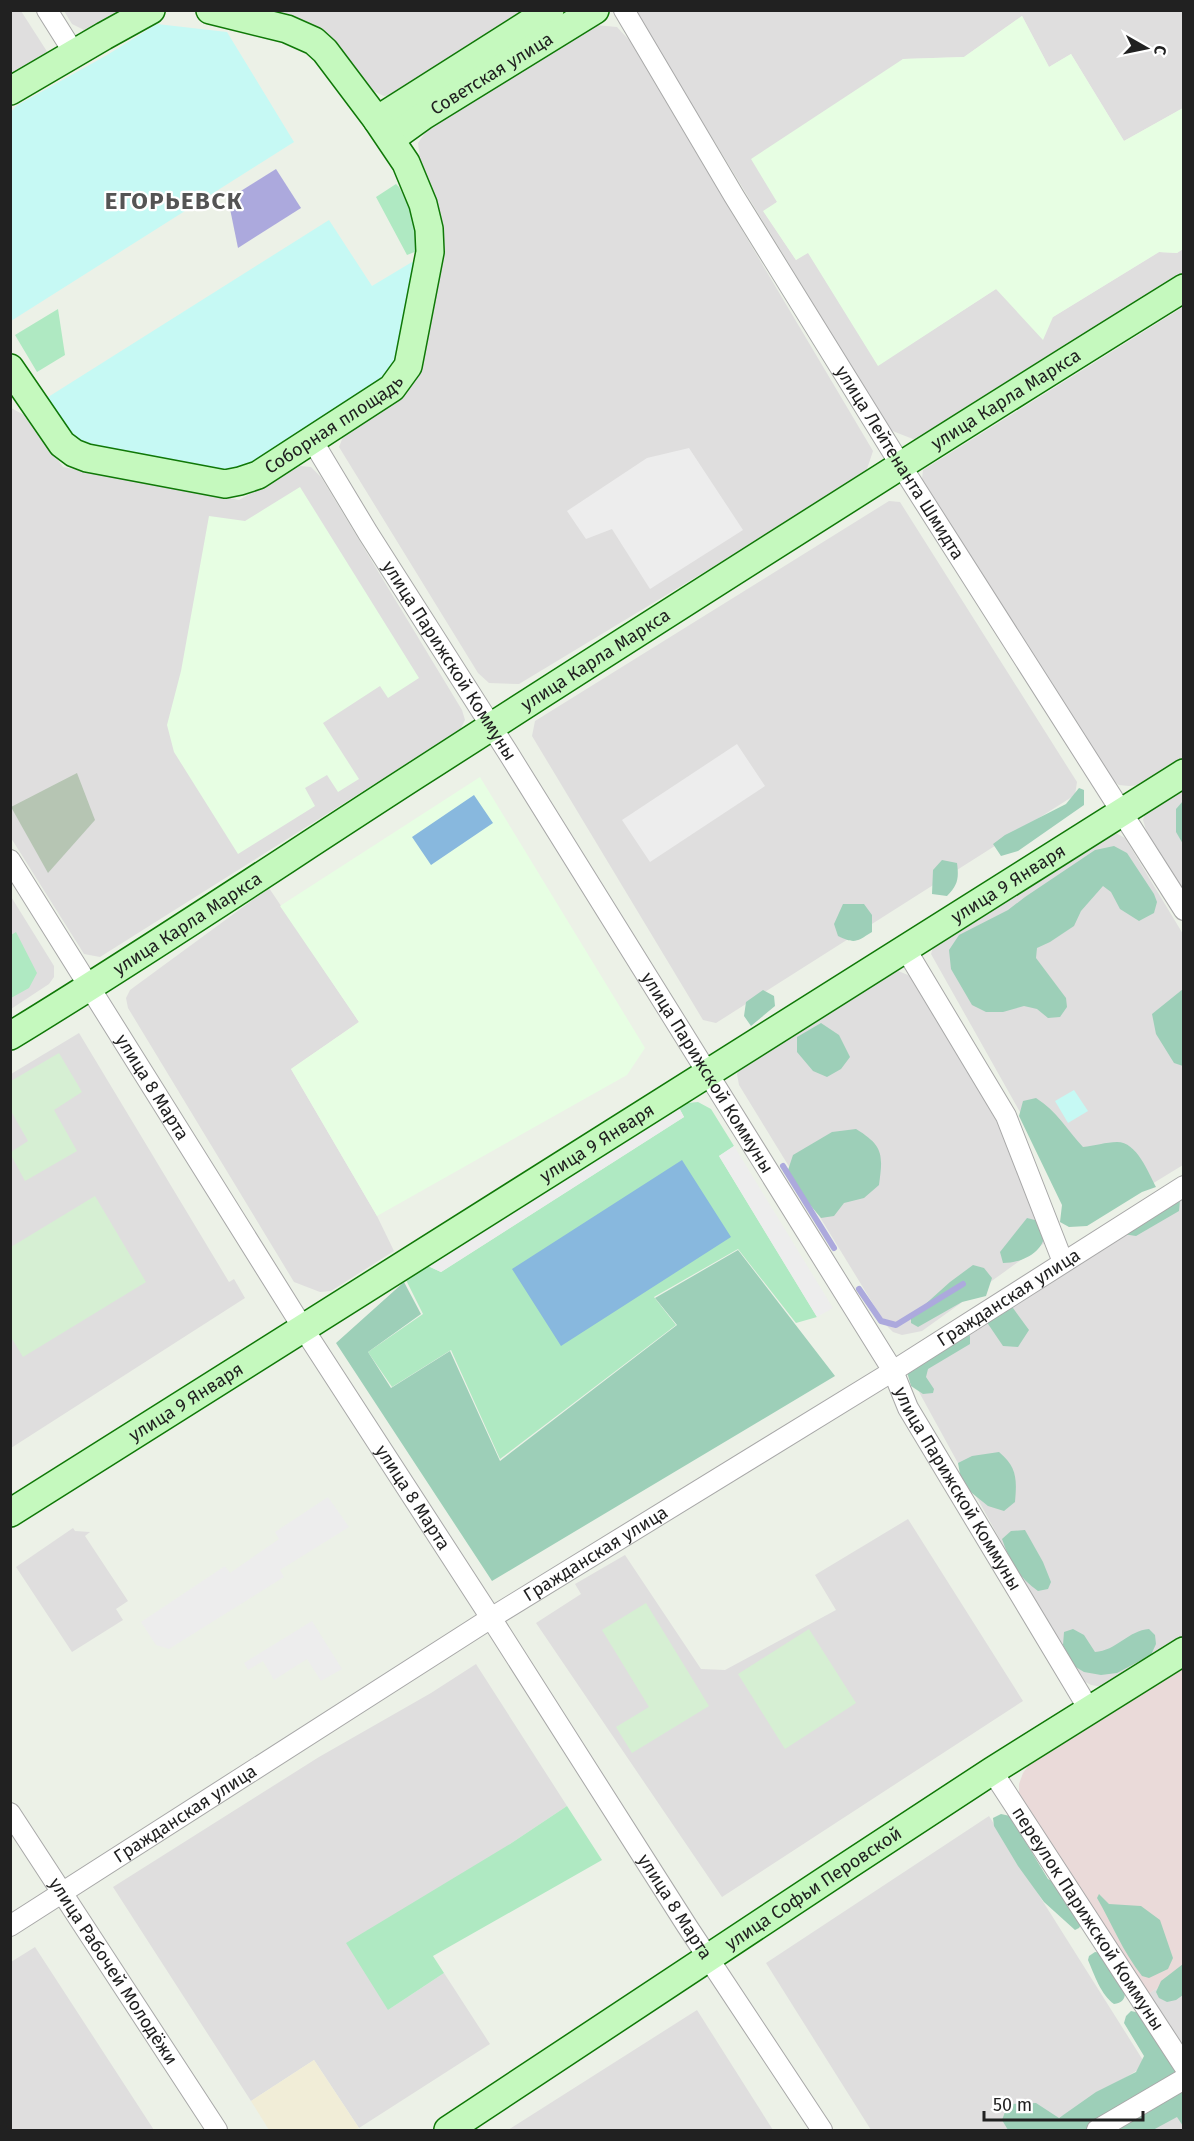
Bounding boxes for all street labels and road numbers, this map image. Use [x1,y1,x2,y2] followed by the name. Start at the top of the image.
[426,28,557,120] street label: Советская улица
[927,344,1085,455] street label: улица Карла Маркса
[831,362,969,564] street label: улица Лейтенанта Шмидта
[261,371,408,479] street label: Соборная площадь
[378,557,521,765] street label: улица Парижской Коммуны
[517,604,674,716] street label: улица Карла Маркса
[947,840,1070,928] street label: улица 9 Января
[109,868,266,980] street label: улица Карла Маркса
[636,968,778,1177] street label: улица Парижской Коммуны
[111,1030,194,1144] street label: улица 8 Марта
[536,1099,658,1187] street label: улица 9 Января
[933,1244,1084,1351] street label: Гражданская улица
[125,1358,247,1446] street label: улица 9 Января
[890,1384,1026,1595] street label: улица Парижской Коммуны
[371,1441,455,1554] street label: улица 8 Марта
[519,1501,672,1606] street label: Гражданская улица
[110,1760,261,1868] street label: Гражданская улица
[1007,1803,1169,2034] street label: переулок Парижской Коммуны
[721,1822,906,1955] street label: улица Софьи Перовской
[633,1850,717,1963] street label: улица 8 Марта
[44,1874,182,2069] street label: улица Рабочей Молодёжи

